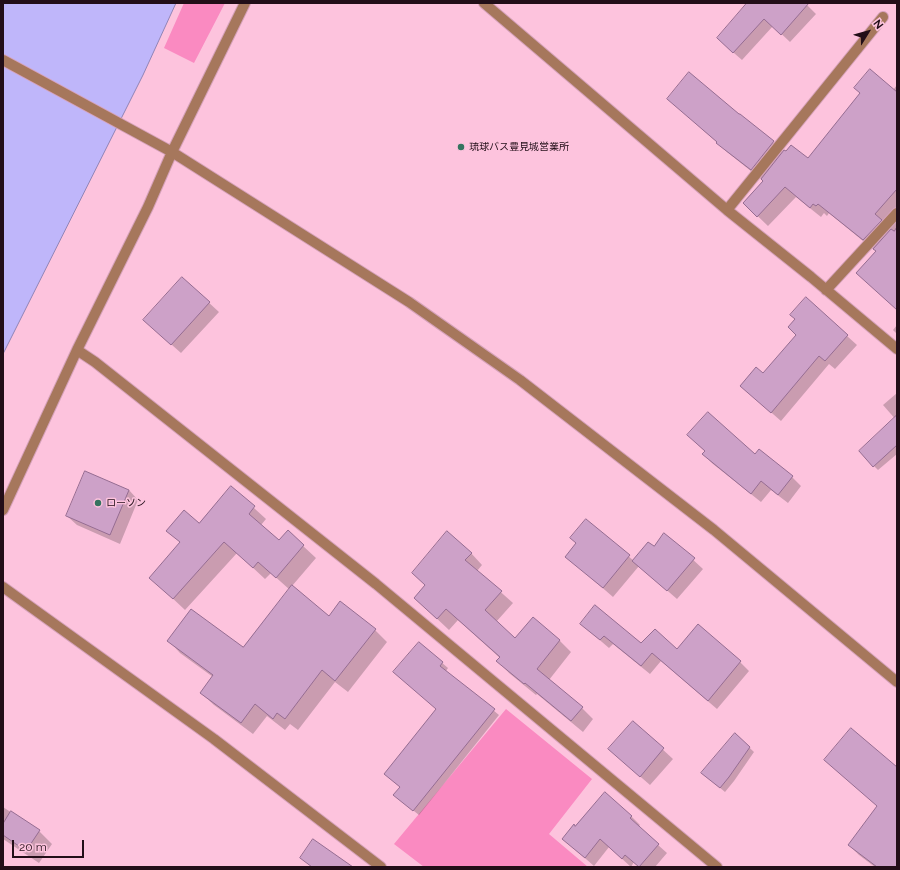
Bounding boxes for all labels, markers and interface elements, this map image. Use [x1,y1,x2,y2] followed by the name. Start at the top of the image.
[848,12,888,52] north arrow
[870,17,886,32] text: N
[469,141,569,153] place label: 琉球バス豊見城営業所
[456,142,466,152] marker: 琉球バス豊見城営業所
[106,497,146,509] place label: ローソン
[93,498,103,508] marker: ローソン
[14,832,86,858] scale bar
[19,840,47,854] text: 20 m

